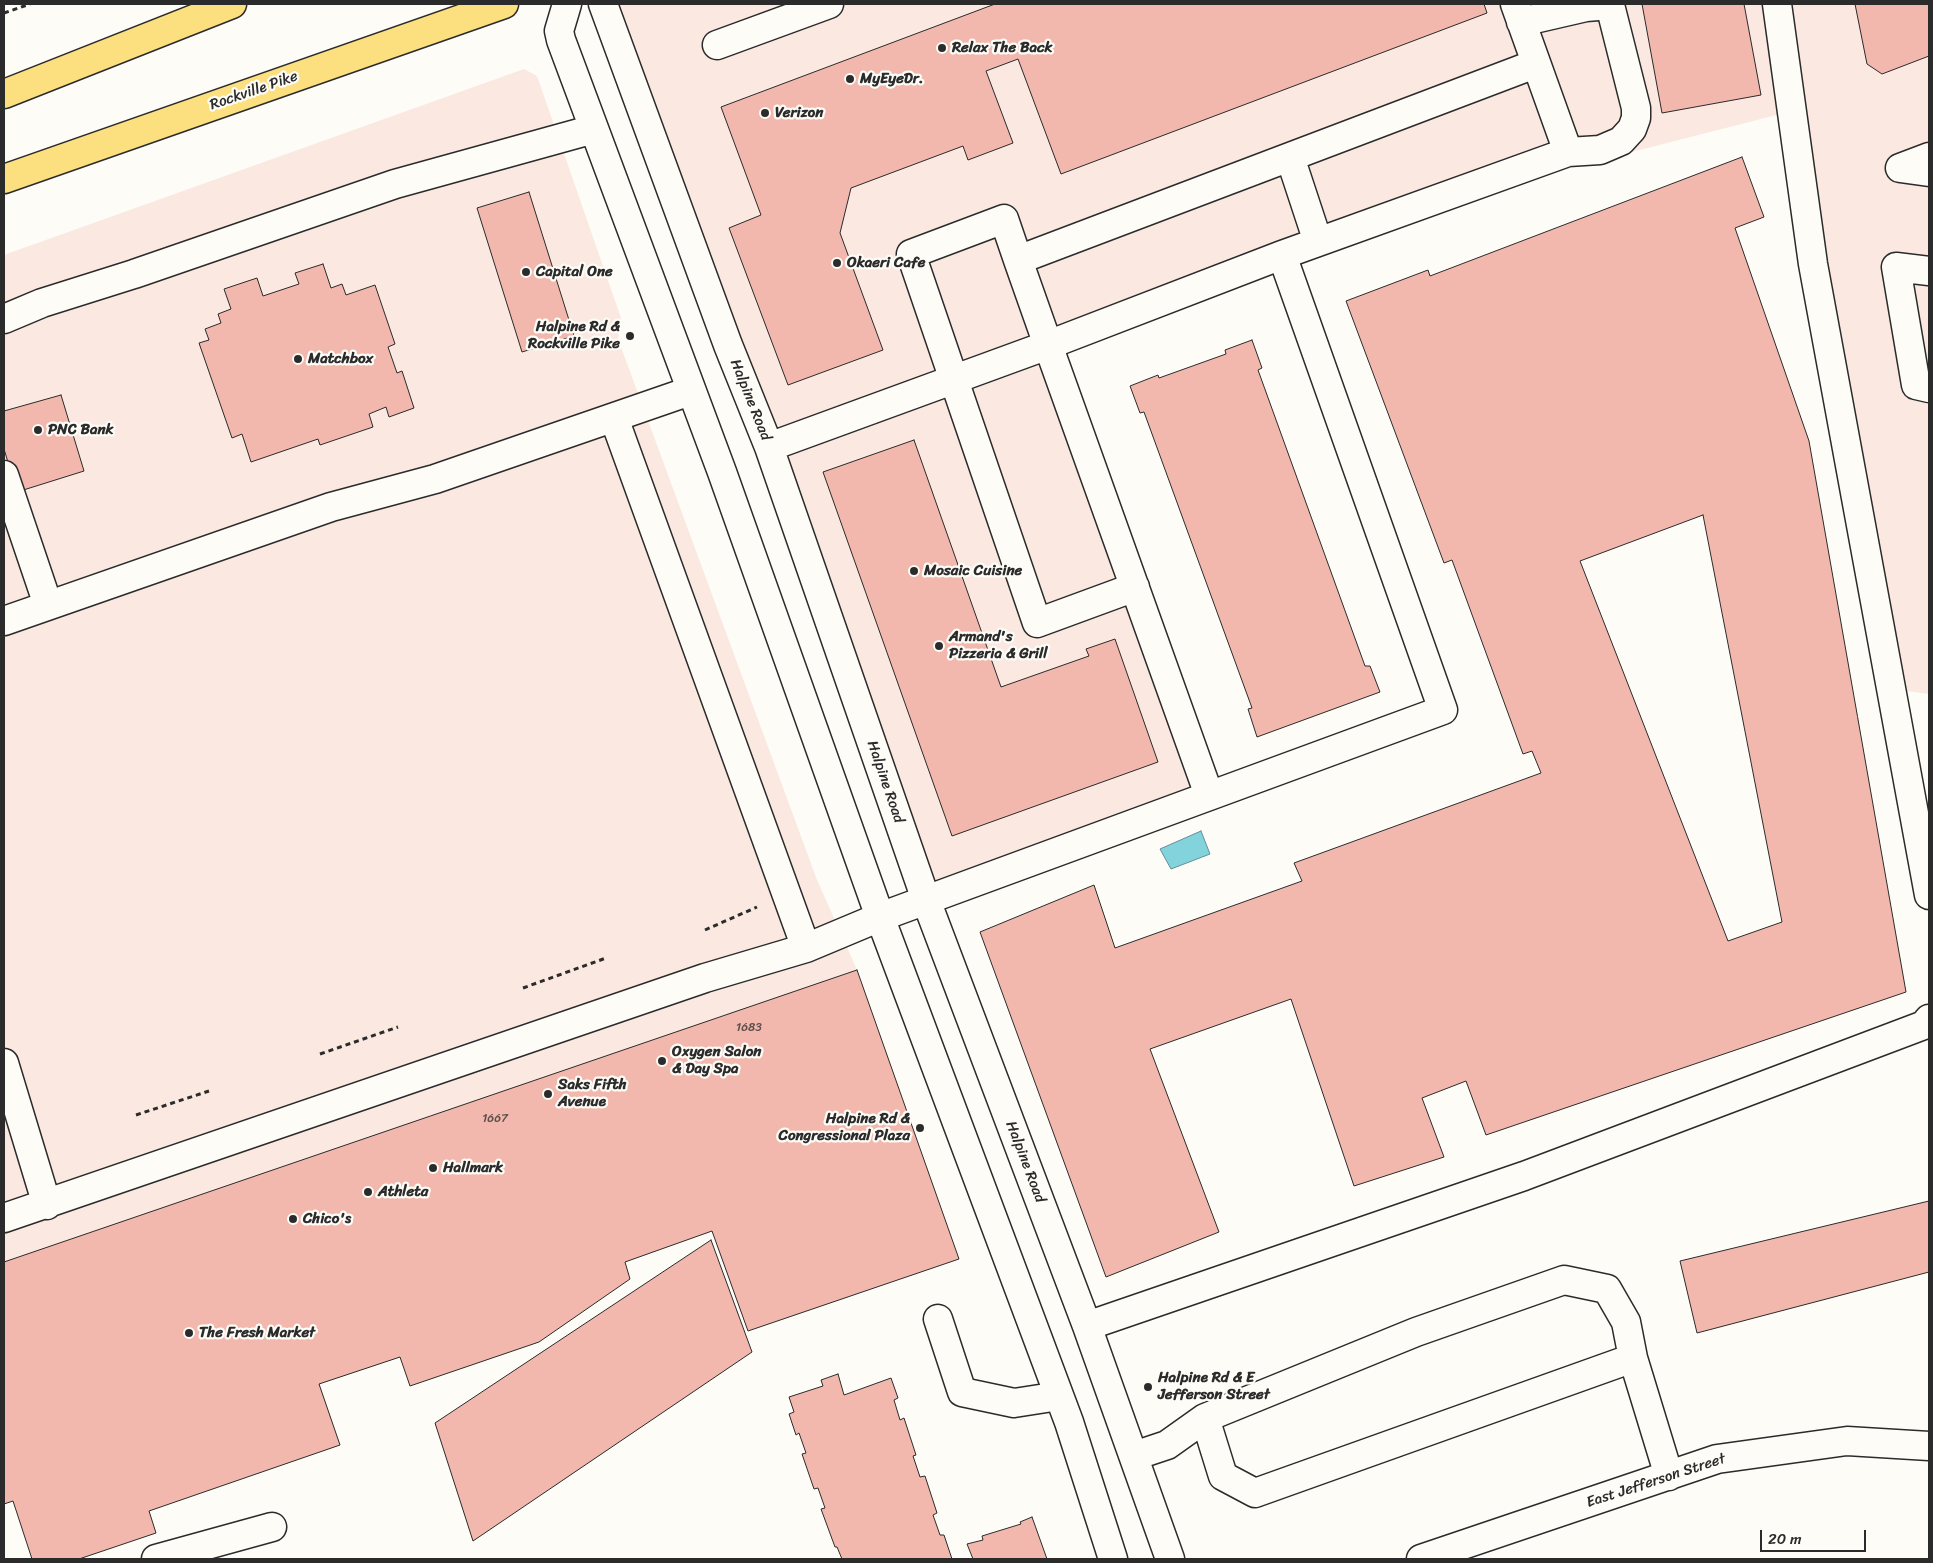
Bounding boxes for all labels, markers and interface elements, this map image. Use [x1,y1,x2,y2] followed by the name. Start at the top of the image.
[952,39,1052,57] place label: Relax The Back
[936,42,948,54] marker: Relax The Back
[208,68,300,114] street label: Rockville Pike
[860,70,923,88] place label: MyEyeDr.
[844,73,856,85] marker: MyEyeDr.
[775,104,823,122] place label: Verizon
[759,107,771,119] marker: Verizon
[847,254,925,272] place label: Okaeri Cafe
[831,257,843,269] marker: Okaeri Cafe
[536,263,613,281] place label: Capital One
[520,266,532,278] marker: Capital One
[528,318,620,353] place label: Halpine Rd & Rockville Pike
[624,330,636,342] marker: Halpine Rd & Rockville Pike
[308,350,373,368] place label: Matchbox
[292,353,304,365] marker: Matchbox
[726,357,774,443] street label: Halpine Road
[48,421,114,439] place label: PNC Bank
[32,424,44,436] marker: PNC Bank
[924,562,1022,580] place label: Mosaic Cuisine
[908,565,920,577] marker: Mosaic Cuisine
[949,628,1048,663] place label: Armand's Pizzeria & Grill
[933,640,945,652] marker: Armand's Pizzeria & Grill
[863,738,907,826] street label: Halpine Road
[736,1021,762,1035] house number: 1683
[672,1043,761,1078] place label: Oxygen Salon & Day Spa
[656,1055,668,1067] marker: Oxygen Salon & Day Spa
[558,1076,627,1111] place label: Saks Fifth Avenue
[542,1088,554,1100] marker: Saks Fifth Avenue
[779,1110,910,1145] place label: Halpine Rd & Congressional Plaza
[482,1112,508,1126] house number: 1667
[1001,1119,1049,1205] street label: Halpine Road
[914,1122,926,1134] marker: Halpine Rd & Congressional Plaza
[443,1159,503,1177] place label: Hallmark
[427,1162,439,1174] marker: Hallmark
[378,1183,428,1201] place label: Athleta
[362,1186,374,1198] marker: Athleta
[303,1210,351,1228] place label: Chico's
[287,1213,299,1225] marker: Chico's
[199,1324,315,1342] place label: The Fresh Market
[183,1327,195,1339] marker: The Fresh Market
[1158,1369,1270,1404] place label: Halpine Rd & E Jefferson Street
[1142,1381,1154,1393] marker: Halpine Rd & E Jefferson Street
[1584,1450,1728,1512] street label: East Jefferson Street
[1763,1520,1869,1552] scale bar
[1768,1526,1802,1552] text: 20 m

